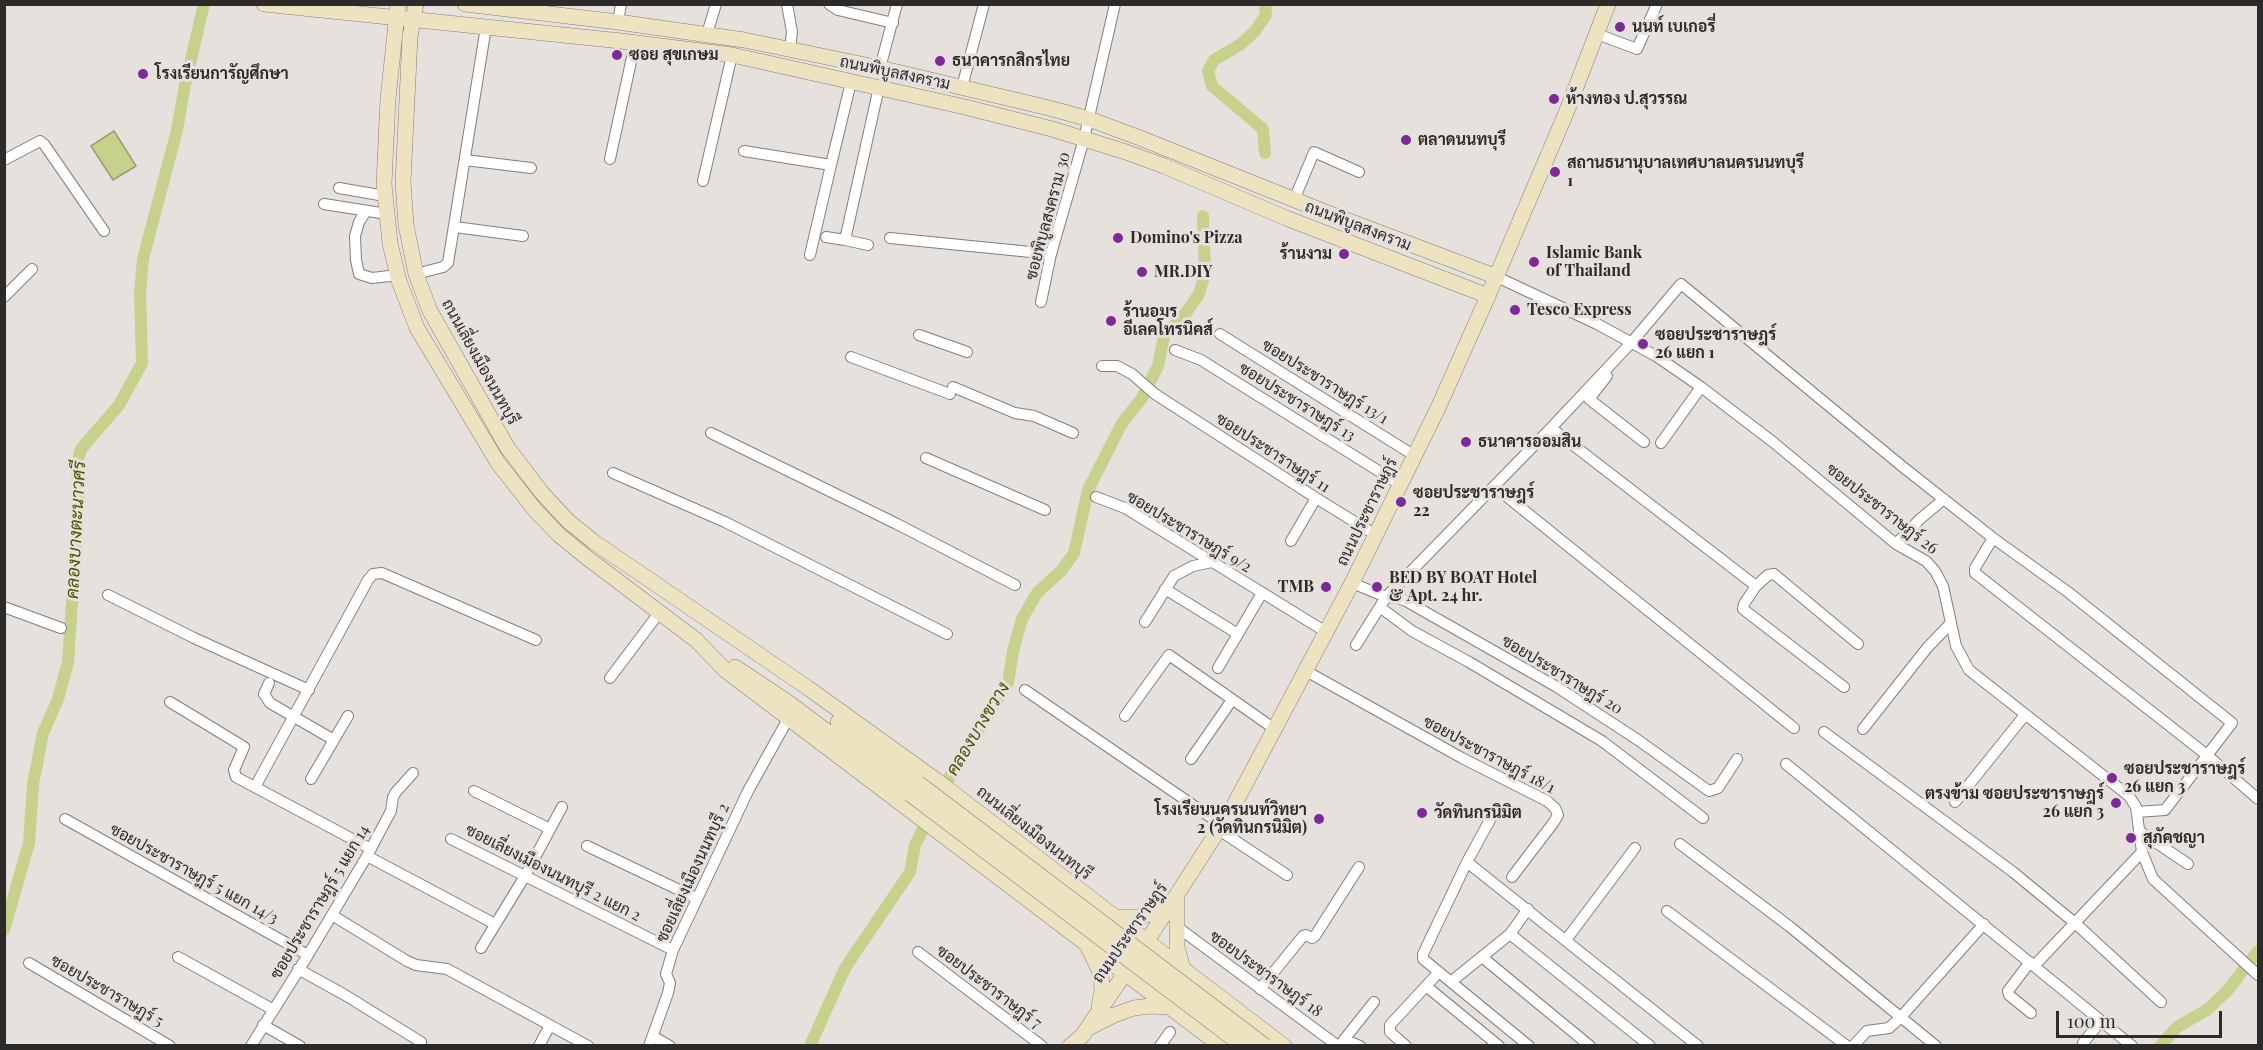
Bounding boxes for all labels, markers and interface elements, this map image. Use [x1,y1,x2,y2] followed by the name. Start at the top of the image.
[1632,17,1715,37] place label: นนท์ เบเกอรี่
[1613,20,1627,34] marker: นนท์ เบเกอรี่
[629,45,718,65] place label: ซอย สุขเกษม
[610,48,624,62] marker: ซอย สุขเกษม
[952,51,1070,71] place label: ธนาคารกสิกรไทย
[838,52,952,94] street label: ถนนพิบูลสงคราม
[933,54,947,68] marker: ธนาคารกสิกรไทย
[155,64,289,84] place label: โรงเรียนการัญศึกษา
[136,67,150,81] marker: โรงเรียนการัญศึกษา
[1566,89,1687,109] place label: ห้างทอง ป.สุวรรณ
[1547,92,1561,106] marker: ห้างทอง ป.สุวรรณ
[1418,130,1506,150] place label: ตลาดนนทบุรี
[1399,133,1413,147] marker: ตลาดนนทบุรี
[1022,150,1074,282] street label: ซอยพิบูลสงคราม 30
[1567,153,1804,191] place label: สถานธนานุบาลเทศบาลนครนนทบุรี 1
[1548,165,1562,179] marker: สถานธนานุบาลเทศบาลนครนนทบุรี 1
[1302,197,1414,255] street label: ถนนพิบูลสงคราม
[1130,228,1243,248] place label: Domino's Pizza
[1111,231,1125,245] marker: Domino's Pizza
[1546,243,1642,281] place label: Islamic Bank of Thailand
[1280,244,1332,264] place label: ร้านงาม
[1337,247,1351,261] marker: ร้านงาม
[1527,255,1541,269] marker: Islamic Bank of Thailand
[1154,262,1212,282] place label: MR.DIY
[1135,265,1149,279] marker: MR.DIY
[437,296,523,428] street label: ถนนเลี่ยงเมืองนนทบุรี
[1527,300,1632,320] place label: Tesco Express
[1123,302,1213,340] place label: ร้านอมร อีเลคโทรนิคส์
[1508,303,1522,317] marker: Tesco Express
[1104,314,1118,328] marker: ร้านอมร อีเลคโทรนิคส์
[1655,325,1776,363] place label: ซอยประชาราษฎร์ 26 แยก 1
[1258,335,1392,429] street label: ซอยประชาราษฎร์ 13/1
[1636,337,1650,351] marker: ซอยประชาราษฎร์ 26 แยก 1
[1235,359,1359,445] street label: ซอยประชาราษฎร์ 13
[1212,409,1334,497] street label: ซอยประชาราษฎร์ 11
[1478,432,1581,452] place label: ธนาคารออมสิน
[1459,435,1473,449] marker: ธนาคารออมสิน
[1333,455,1401,569] street label: ถนนประชาราษฎร์
[1822,459,1942,559] street label: ซอยประชาราษฎร์ 26
[62,461,90,599] water label: คลองบางตะนาวศรี
[1413,483,1534,521] place label: ซอยประชาราษฎร์ 22
[1123,487,1255,577] street label: ซอยประชาราษฎร์ 9/2
[1394,495,1408,509] marker: ซอยประชาราษฎร์ 22
[1389,568,1537,606] place label: BED BY BOAT Hotel & Apt. 24 hr.
[1278,577,1314,597] place label: TMB
[1319,580,1333,594] marker: TMB
[1370,580,1384,594] marker: BED BY BOAT Hotel & Apt. 24 hr.
[1498,631,1626,719] street label: ซอยประชาราษฎร์ 20
[942,678,1014,780] water label: คลองบางขวาง
[1420,712,1558,798] street label: ซอยประชาราษฎร์ 18/1
[2124,759,2245,797] place label: ซอยประชาราษฎร์ 26 แยก 3
[2105,771,2119,785] marker: ซอยประชาราษฎร์ 26 แยก 3
[973,782,1095,884] street label: ถนนเลี่ยงเมืองนนทบุรี
[1925,784,2104,822] place label: ตรงข้าม ซอยประชาราษฎร์ 26 แยก 3
[2109,796,2123,810] marker: ตรงข้าม ซอยประชาราษฎร์ 26 แยก 3
[652,800,734,946] street label: ซอยเลี่ยงเมืองนนทบุรี 2
[1155,800,1307,838] place label: โรงเรียนนครนนท์วิทยา 2 (วัดทินกรนิมิต)
[1434,803,1522,823] place label: วัดทินกรนิมิต
[1415,806,1429,820] marker: วัดทินกรนิมิต
[1312,812,1326,826] marker: โรงเรียนนครนนท์วิทยา 2 (วัดทินกรนิมิต)
[107,820,281,928] street label: ซอยประชาราษฎร์ 5 แยก 14/3
[462,820,644,926] street label: ซอยเลี่ยงเมืองนนทบุรี 2 แยก 2
[266,821,374,983] street label: ซอยประชาราษฎร์ 5 แยก 14
[2143,828,2205,848] place label: สุภัคชญา
[2124,831,2138,845] marker: สุภัคชญา
[1088,879,1172,987] street label: ถนนประชาราษฎร์
[1206,927,1326,1021] street label: ซอยประชาราษฎร์ 18
[933,941,1045,1033] street label: ซอยประชาราษฎร์ 7
[47,951,167,1031] street label: ซอยประชาราษฏร์ 5
[2059,999,2226,1037] scale bar
[2067,1009,2116,1033] text: 100 m

